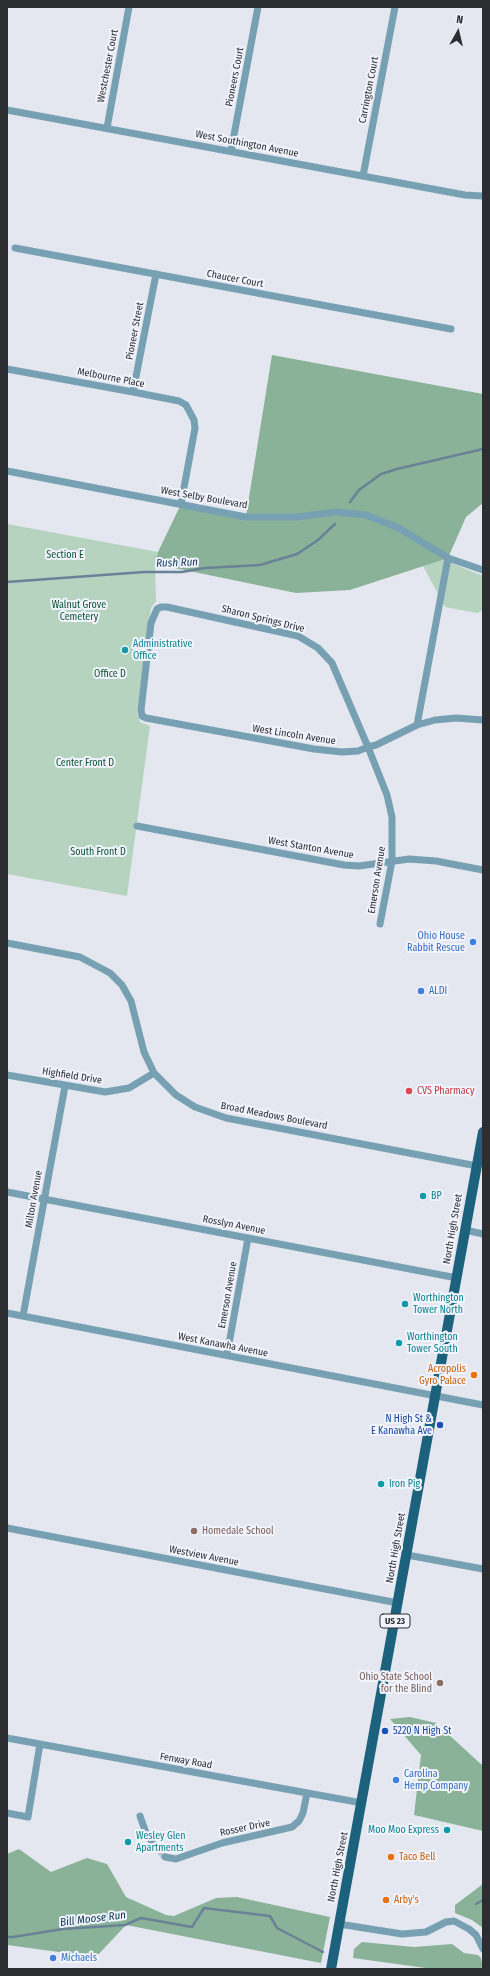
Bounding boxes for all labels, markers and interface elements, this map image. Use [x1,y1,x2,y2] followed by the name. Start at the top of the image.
[438,12,478,52] north arrow
[456,13,464,27] text: N
[95,28,121,104] street label: Westchester Court
[223,46,247,108] street label: Pioneers Court
[357,56,381,124] street label: Carrington Court
[194,128,300,160] street label: West Southington Avenue
[206,268,264,290] street label: Chaucer Court
[124,301,146,361] street label: Pioneer Street
[76,366,146,390] street label: Melbourne Place
[160,484,248,512] street label: West Selby Boulevard
[46,549,84,561] park label: Section E
[156,556,198,570] water label: Rush Run
[52,599,106,622] park label: Walnut Grove Cemetery
[220,603,306,635] street label: Sharon Springs Drive
[133,638,192,662] place label: Administrative Office
[120,645,130,655] marker: Administrative Office
[94,668,126,680] park label: Office D
[252,722,336,748] street label: West Lincoln Avenue
[56,757,114,769] park label: Center Front D
[267,835,355,861] street label: West Stanton Avenue
[70,846,126,858] park label: South Front D
[366,846,388,914] street label: Emerson Avenue
[407,930,465,954] place label: Ohio House Rabbit Rescue
[468,937,478,947] marker: Ohio House Rabbit Rescue
[429,985,447,997] place label: ALDI
[416,986,426,996] marker: ALDI
[41,1065,103,1087] street label: Highfield Drive
[417,1085,474,1097] place label: CVS Pharmacy
[404,1086,414,1096] marker: CVS Pharmacy
[220,1100,328,1132] street label: Broad Meadows Boulevard
[23,1169,45,1229] street label: Milton Avenue
[431,1190,442,1202] place label: BP
[418,1191,428,1201] marker: BP
[441,1193,465,1265] street label: North High Street
[202,1213,266,1237] street label: Rosslyn Avenue
[216,1261,240,1329] street label: Emerson Avenue
[413,1292,464,1316] place label: Worthington Tower North
[400,1299,410,1309] marker: Worthington Tower North
[177,1330,269,1360] street label: West Kanawha Avenue
[407,1331,458,1354] place label: Worthington Tower South
[394,1338,404,1348] marker: Worthington Tower South
[419,1363,466,1386] place label: Acropolis Gyro Palace
[469,1370,479,1380] marker: Acropolis Gyro Palace
[371,1413,432,1436] place label: N High St & E Kanawha Ave
[435,1420,445,1430] marker: N High St & E Kanawha Ave
[389,1478,420,1490] place label: Iron Pig
[376,1479,386,1489] marker: Iron Pig
[384,1512,408,1584] street label: North High Street
[202,1525,274,1537] place label: Homedale School
[189,1526,199,1536] marker: Homedale School
[168,1543,240,1569] street label: Westview Avenue
[380,1614,410,1628] road number: US 23
[359,1671,432,1694] place label: Ohio State School for the Blind
[435,1678,445,1688] marker: Ohio State School for the Blind
[393,1725,451,1737] place label: 5220 N High St
[380,1726,390,1736] marker: 5220 N High St
[159,1750,213,1772] street label: Fenway Road
[404,1768,468,1792] place label: Carolina Hemp Company
[391,1775,401,1785] marker: Carolina Hemp Company
[219,1817,271,1839] street label: Rosser Drive
[368,1824,439,1836] place label: Moo Moo Express
[442,1825,452,1835] marker: Moo Moo Express
[136,1830,185,1854] place label: Wesley Glen Apartments
[325,1831,351,1903] street label: North High Street
[123,1837,133,1847] marker: Wesley Glen Apartments
[399,1851,435,1863] place label: Taco Bell
[386,1852,396,1862] marker: Taco Bell
[394,1894,419,1906] place label: Arby's
[381,1895,391,1905] marker: Arby's
[59,1908,127,1930] water label: Bill Moose Run
[61,1952,97,1964] place label: Michaels
[48,1953,58,1963] marker: Michaels

